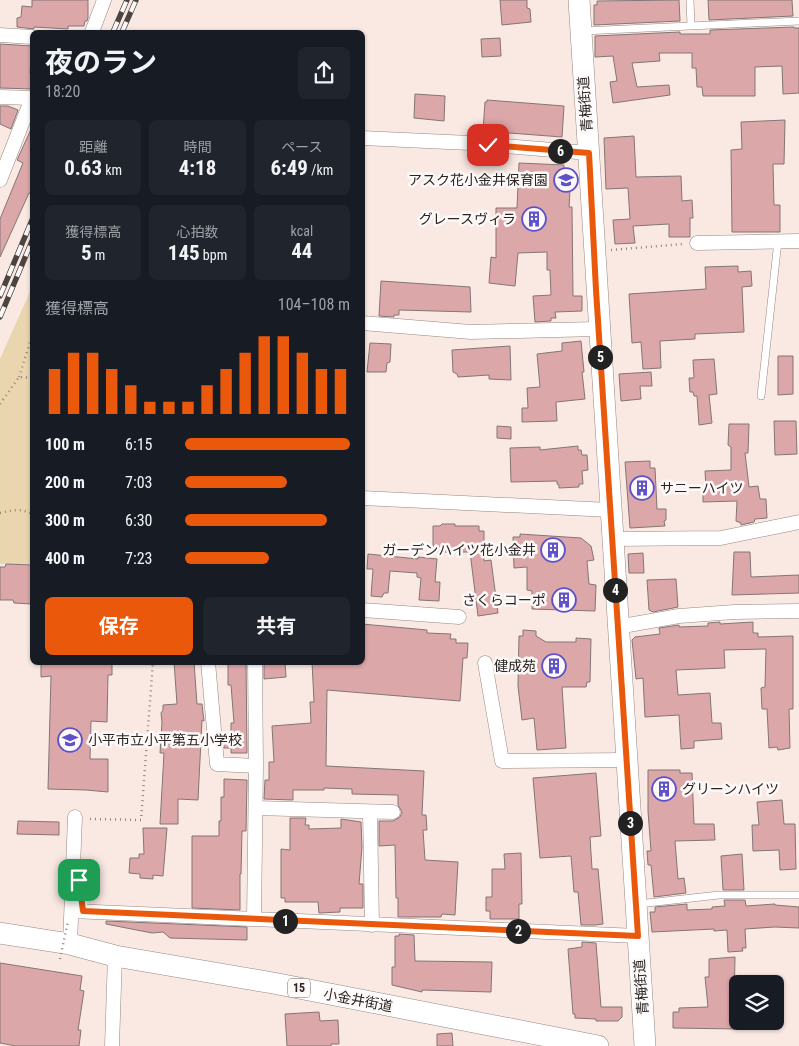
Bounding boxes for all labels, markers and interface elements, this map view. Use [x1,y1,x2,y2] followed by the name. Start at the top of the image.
[45,46,157,79] text: 夜のラン
[298,47,350,99] button: share
[575,76,595,132] street label: 青梅街道
[45,82,80,101] text: 18:20
[467,124,509,166] pin
[474,131,502,159] icon: check
[548,138,572,164] pin: 6
[79,139,107,155] text: 距離
[183,139,211,155] text: 時間
[281,139,322,155] text: ペース
[557,143,564,159] text: 6
[64,156,102,180] text: 0.63
[179,156,216,180] text: 4:18
[270,156,308,180] text: 6:49
[102,162,122,178] text: km
[308,162,333,178] text: /km
[553,167,579,193] school or university icon: アスク花小金井保育園
[408,172,548,188] place label: アスク花小金井保育園
[521,206,547,232] building icon: グレースヴィラ
[419,211,516,227] place label: グレースヴィラ
[291,223,313,239] text: kcal
[65,224,121,240] text: 獲得標高
[176,224,218,240] text: 心拍数
[291,239,312,263] text: 44
[81,241,92,265] text: 5
[168,241,200,265] text: 145
[92,247,105,263] text: m
[200,247,227,263] text: bpm
[278,295,350,314] text: 104–108 m
[45,299,109,318] text: 獲得標高
[588,344,612,370] pin: 5
[597,349,604,365] text: 5
[45,435,85,454] text: 100 m
[125,435,152,454] text: 6:15
[45,473,85,492] text: 200 m
[125,473,152,492] text: 7:03
[629,475,655,501] building icon: サニーハイツ
[660,480,743,496] place label: サニーハイツ
[45,511,85,530] text: 300 m
[125,511,152,530] text: 6:30
[540,537,566,563] building icon: ガーデンハイツ花小金井
[382,542,536,558] place label: ガーデンハイツ花小金井
[45,549,85,568] text: 400 m
[125,549,152,568] text: 7:23
[602,578,628,602] pin: 4
[612,582,619,598] text: 4
[551,587,577,613] building icon: さくらコーポ
[462,592,546,608] place label: さくらコーポ
[45,597,193,655] button: 保存
[203,597,350,655] button: 共有
[541,653,567,679] building icon: 健成苑
[494,658,536,674] place label: 健成苑
[57,727,83,753] school or university icon: 小平市立小平第五小学校
[88,732,242,748] place label: 小平市立小平第五小学校
[651,776,677,802] building icon: グリーンハイツ
[682,781,779,797] place label: グリーンハイツ
[618,810,642,836] pin: 3
[627,815,634,831] text: 3
[58,859,100,901] pin
[65,866,93,894] icon: arrive
[272,908,298,934] pin: 1
[282,913,289,929] text: 1
[506,918,530,944] pin: 2
[515,923,522,939] text: 2
[631,959,651,1015] street label: 青梅街道
[729,975,784,1030] map controls
[729,975,784,1030] button: layers
[288,978,310,998] road number: 15
[322,985,394,1015] street label: 小金井街道

